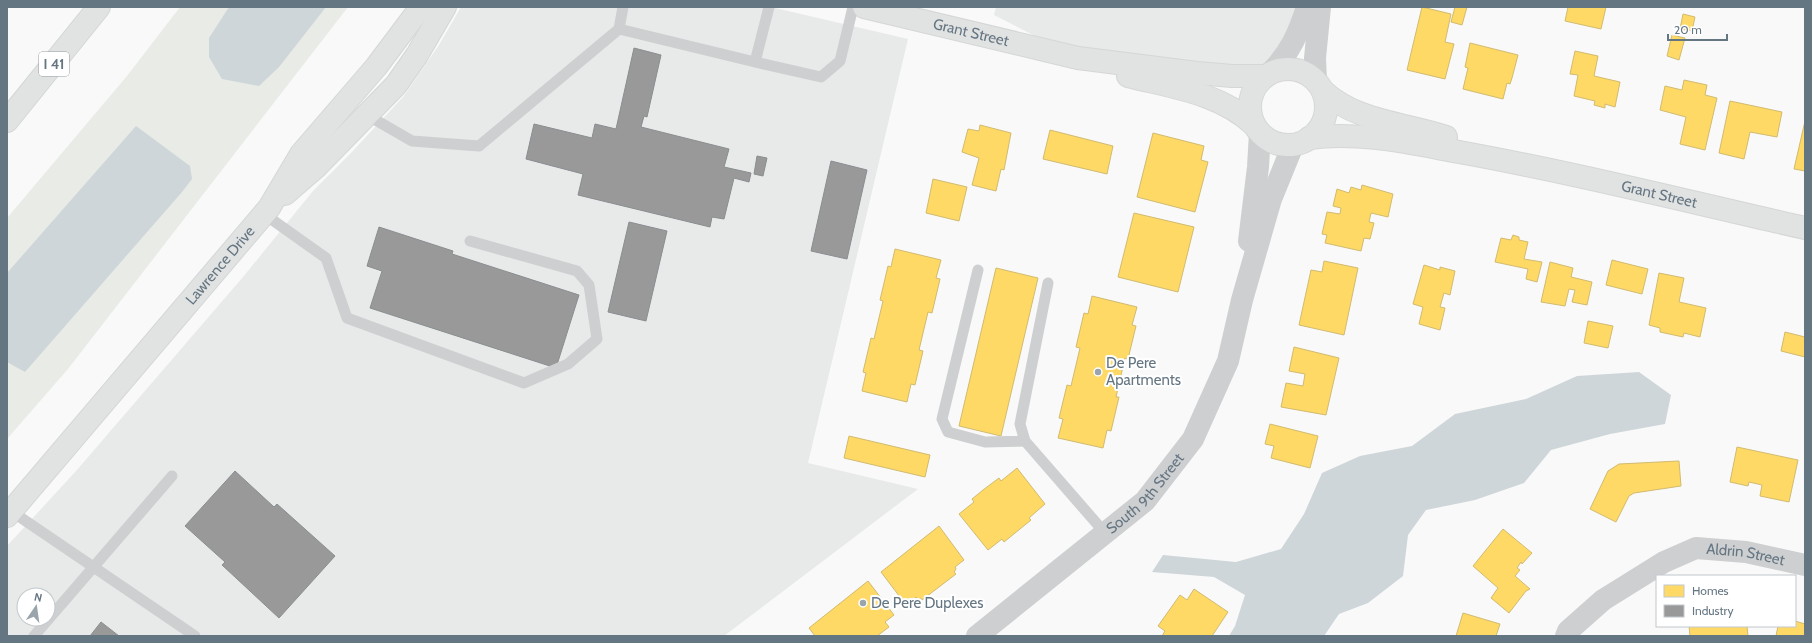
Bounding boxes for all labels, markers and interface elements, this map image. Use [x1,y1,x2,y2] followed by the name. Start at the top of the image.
[931,15,1011,50] street label: Grant Street
[1668,16,1727,42] scale bar
[1674,22,1702,37] text: 20 m
[39,52,69,76] road number: I 41
[1620,177,1699,212] street label: Grant Street
[182,222,259,308] street label: Lawrence Drive
[1106,354,1181,389] place label: De Pere Apartments
[1093,367,1103,377] marker: De Pere Apartments
[1103,450,1188,538] street label: South 9th Street
[1706,540,1787,569] street label: Aldrin Street
[1656,575,1796,627] legend
[1692,583,1729,598] text: Homes
[16,587,56,627] north arrow
[33,590,44,605] text: N
[871,594,983,612] place label: De Pere Duplexes
[858,598,868,608] marker: De Pere Duplexes
[1692,603,1733,618] text: Industry

